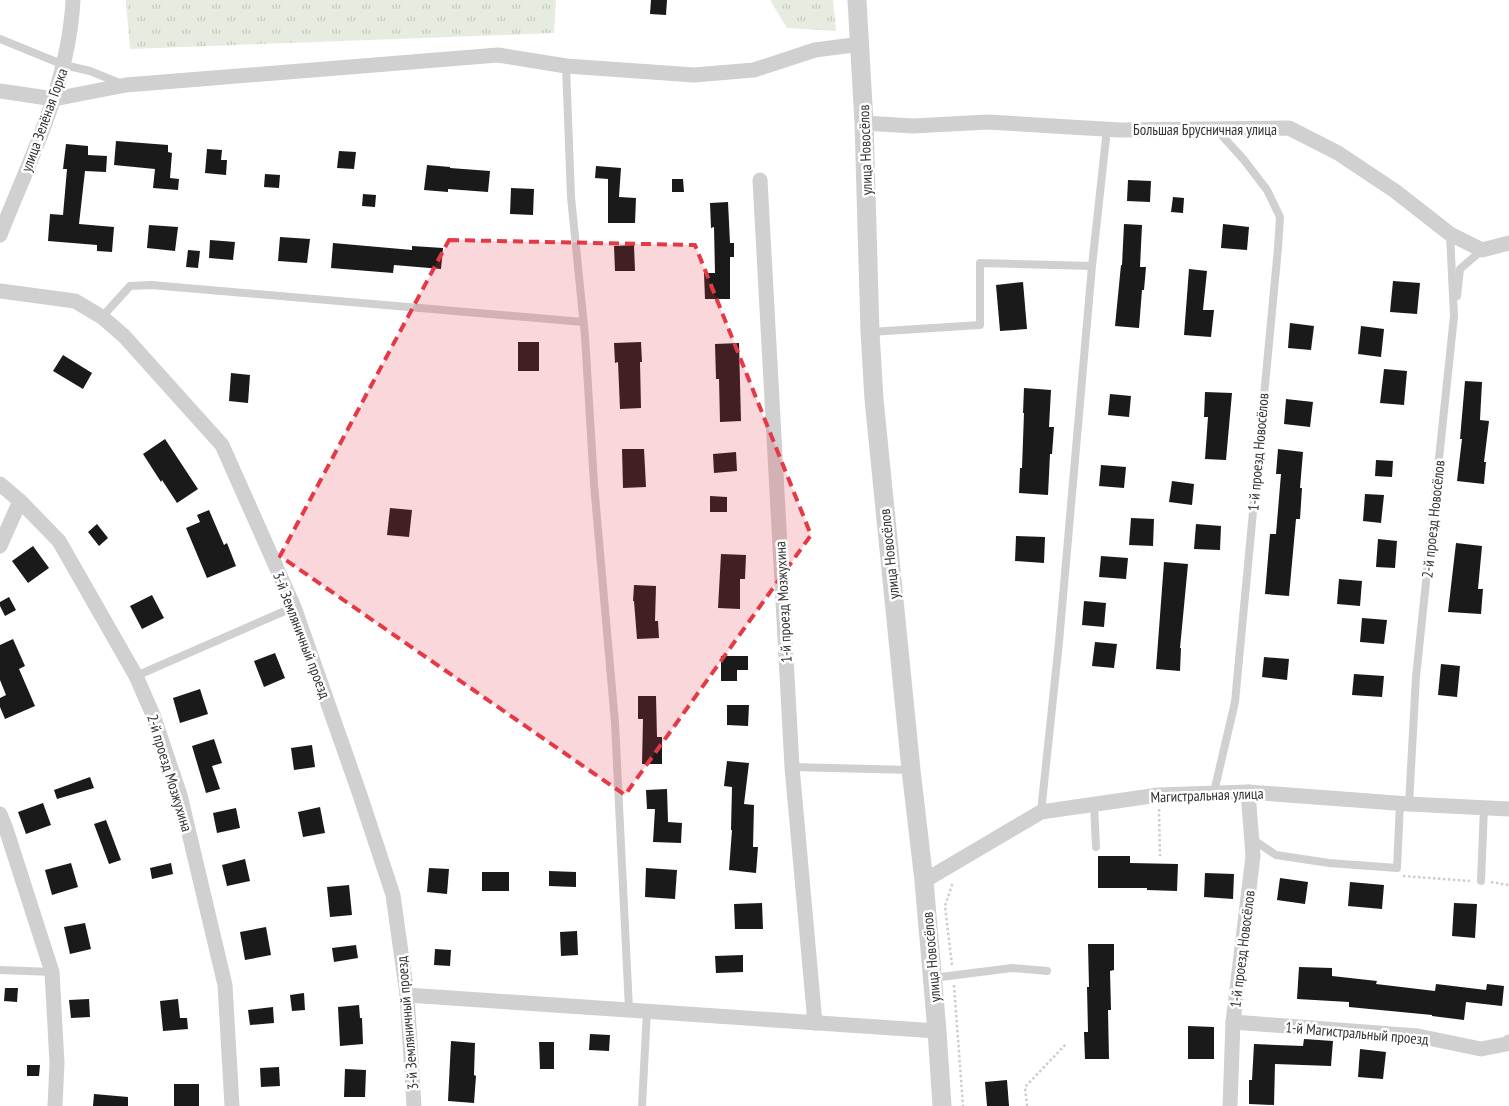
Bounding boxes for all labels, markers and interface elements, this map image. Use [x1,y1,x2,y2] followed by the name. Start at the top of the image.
[16,66,72,174] street label: улица Зелёная Горка
[854,104,876,196] street label: улица Новосёлов
[1133,120,1277,139] street label: Большая Брусничная улица
[1243,392,1273,512] street label: 1-й проезд Новосёлов
[1417,459,1449,579] street label: 2-й проезд Новосёлов
[875,508,903,600] street label: улица Новосёлов
[770,541,796,663] street label: 1-й проезд Мозжухина
[269,569,335,701] street label: 3-й Земляничный проезд
[143,712,197,834] street label: 2-й проезд Мозжухина
[1150,784,1264,806] street label: Магистральная улица
[1225,889,1259,1009] street label: 1-й проезд Новосёлов
[918,911,944,1003] street label: улица Новосёлов
[392,955,422,1091] street label: 3-й Земляничный проезд
[1285,1017,1430,1049] street label: 1-й Магистральный проезд

